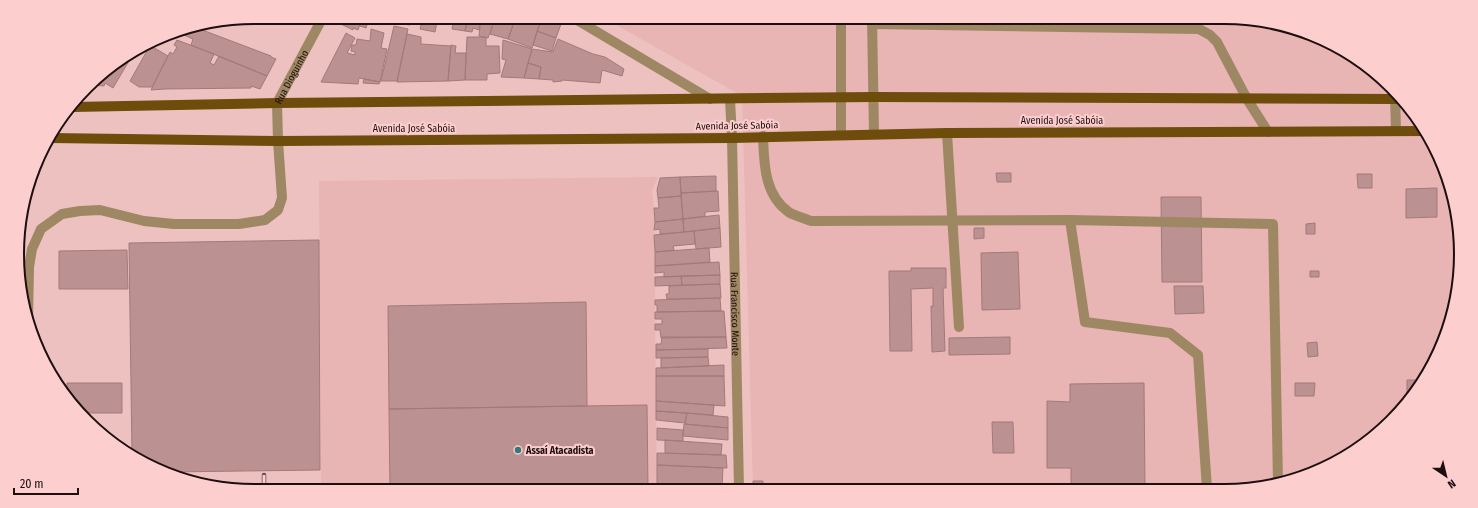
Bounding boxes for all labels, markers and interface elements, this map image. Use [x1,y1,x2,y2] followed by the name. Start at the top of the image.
[273,48,311,106] street label: Rua Dioguinho
[1021,115,1103,127] street label: Avenida José Sabóia
[696,119,778,133] street label: Avenida José Sabóia
[373,123,455,135] street label: Avenida José Sabóia
[728,272,741,356] street label: Rua Francisco Monte
[525,444,594,457] place label: Assaí Atacadista
[513,445,523,455] marker: Assaí Atacadista
[1426,456,1466,496] north arrow
[14,470,78,496] scale bar
[20,477,44,491] text: 20 m
[1445,477,1458,491] text: N

